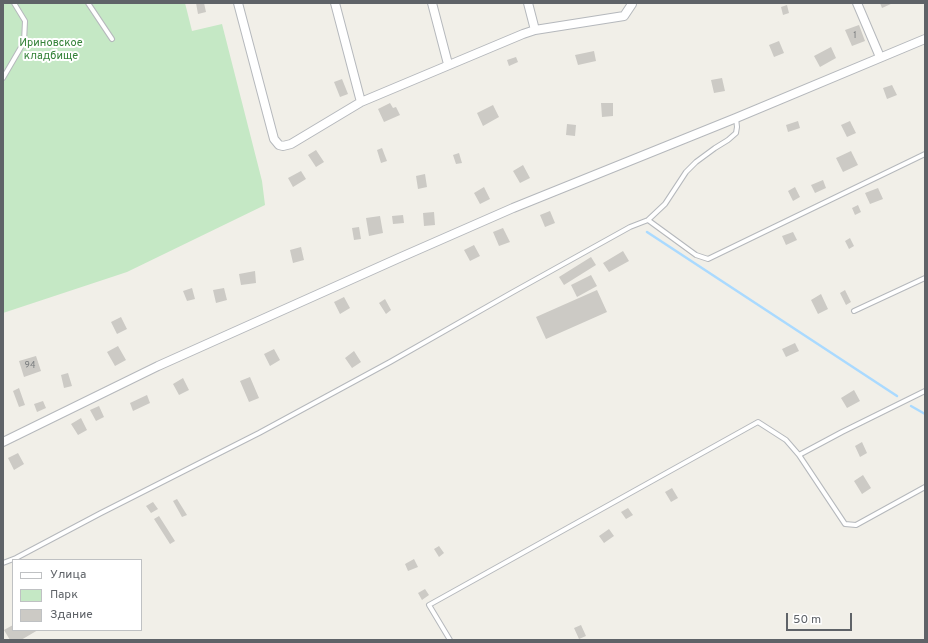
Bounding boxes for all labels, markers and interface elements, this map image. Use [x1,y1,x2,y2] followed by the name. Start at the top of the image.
[853,31,857,41] house number: 1
[19,37,83,63] park label: Ириновское кладбище
[25,361,35,371] house number: 94
[12,559,142,631] legend
[50,567,86,583] text: Улица
[50,587,78,603] text: Парк
[788,605,854,631] scale bar
[50,607,93,623] text: Здание
[793,612,821,628] text: 50 m

